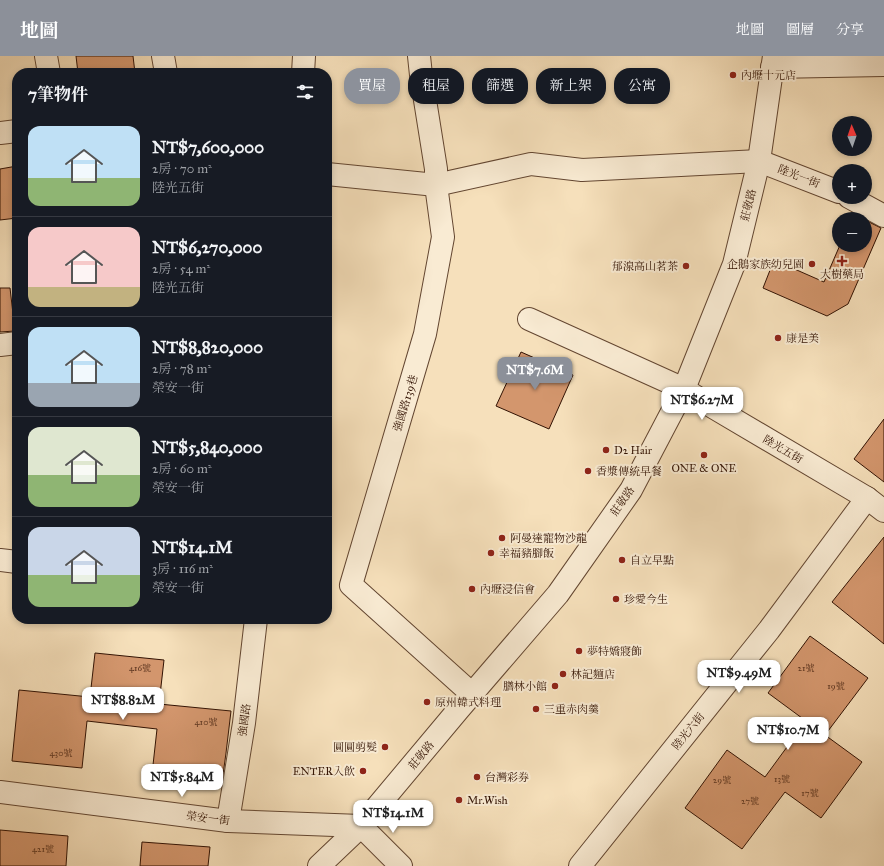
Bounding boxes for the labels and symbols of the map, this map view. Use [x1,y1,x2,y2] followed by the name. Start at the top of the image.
[741,69,796,82] place label: 內壢十元店
[728,70,738,80] marker: 內壢十元店
[832,116,872,156] north arrow
[776,163,822,190] street label: 陸光一街
[738,188,759,223] street label: 莊敬路
[837,256,847,266] marker: 大樹藥局
[727,258,804,271] place label: 企鵝家族幼兒園
[807,259,817,269] marker: 企鵝家族幼兒園
[612,260,678,273] place label: 郁湶高山茗茶
[681,261,691,271] marker: 郁湶高山茗茶
[820,268,864,281] place label: 大樹藥局
[786,332,819,345] place label: 康是美
[773,333,783,343] marker: 康是美
[498,357,572,391] pin: NT$7.6M
[391,373,420,433] street label: 強國路139巷
[661,387,743,421] pin: NT$6.27M
[760,433,805,466] street label: 陸光五街
[614,444,653,457] place label: D2 Hair
[601,445,611,455] marker: D2 Hair
[699,450,709,460] marker: ONE & ONE
[672,462,737,475] place label: ONE & ONE
[596,465,662,478] place label: 香漿傳統早餐
[583,466,593,476] marker: 香漿傳統早餐
[608,484,637,519] street label: 莊敬路
[510,532,587,545] place label: 阿曼達寵物沙龍
[497,533,507,543] marker: 阿曼達寵物沙龍
[499,547,554,560] place label: 幸福豬腳飯
[486,548,496,558] marker: 幸福豬腳飯
[630,554,674,567] place label: 自立早點
[617,555,627,565] marker: 自立早點
[480,583,535,596] place label: 內壢浸信會
[467,584,477,594] marker: 內壢浸信會
[624,593,668,606] place label: 珍愛今生
[611,594,621,604] marker: 珍愛今生
[587,645,642,658] place label: 夢特嬌寢飾
[574,646,584,656] marker: 夢特嬌寢飾
[698,660,780,694] pin: NT$9.49M
[129,662,151,673] house number: 416號
[798,662,815,673] house number: 21號
[571,668,615,681] place label: 林記麵店
[558,669,568,679] marker: 林記麵店
[503,680,547,693] place label: 膳林小館
[827,680,845,691] house number: 19號
[550,681,560,691] marker: 膳林小館
[82,687,164,721] pin: NT$8.82M
[435,696,501,709] place label: 原州韓式料理
[422,697,432,707] marker: 原州韓式料理
[236,703,253,737] street label: 強國路
[544,703,599,716] place label: 三重赤肉羹
[531,704,541,714] marker: 三重赤肉羹
[669,710,707,753] street label: 陸光六街
[195,716,217,727] house number: 410號
[747,717,829,751] pin: NT$10.7M
[406,739,437,772] street label: 莊敬路
[333,741,377,754] place label: 圓圓剪髮
[380,742,390,752] marker: 圓圓剪髮
[50,747,72,758] house number: 430號
[141,764,223,798] pin: NT$5.84M
[293,765,355,778] place label: ENTER入飲
[358,766,368,776] marker: ENTER入飲
[485,771,529,784] place label: 台灣彩券
[472,772,482,782] marker: 台灣彩券
[774,773,790,784] house number: 13號
[713,774,731,785] house number: 29號
[801,787,819,798] house number: 17號
[467,794,508,807] place label: Mr.Wish
[454,795,464,805] marker: Mr.Wish
[741,795,759,806] house number: 27號
[352,800,434,834] pin: NT$14.1M
[185,809,231,828] street label: 榮安一街
[32,843,54,854] house number: 421號

